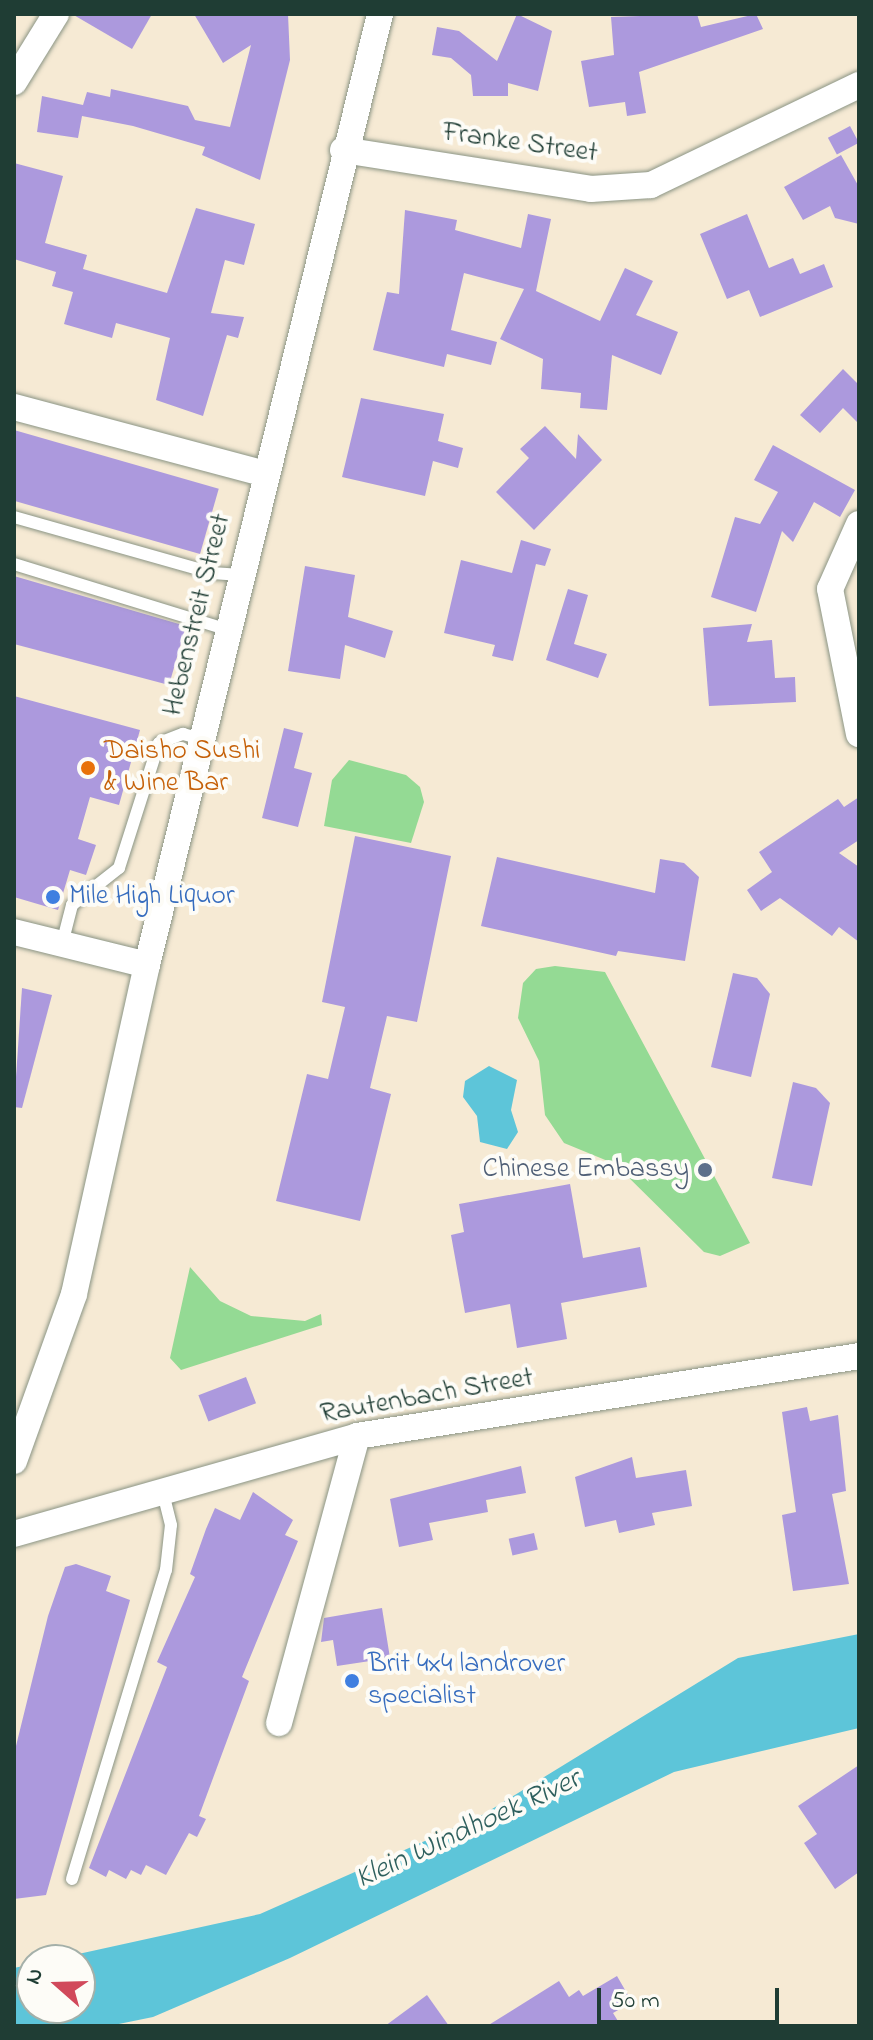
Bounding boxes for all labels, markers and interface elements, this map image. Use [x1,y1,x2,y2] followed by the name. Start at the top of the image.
[440,117,600,171] street label: Franke Street
[157,511,239,719] street label: Hebenstreit Street
[104,735,260,801] place label: Daisho Sushi & Wine Bar
[79,759,97,777] marker: Daisho Sushi & Wine Bar
[69,880,235,914] place label: Mile High Liquor
[44,888,62,906] marker: Mile High Liquor
[482,1153,689,1187] place label: Chinese Embassy
[696,1161,714,1179] marker: Chinese Embassy
[318,1362,536,1432] street label: Rautenbach Street
[368,1648,565,1714] place label: Brit 4x4 landrover specialist
[343,1672,361,1690] marker: Brit 4x4 landrover specialist
[350,1762,586,1898] water label: Klein Windhoek River
[16,1944,96,2024] north arrow
[18,1964,53,1989] text: N
[601,1972,783,2022] scale bar
[611,1984,660,2019] text: 50 m

